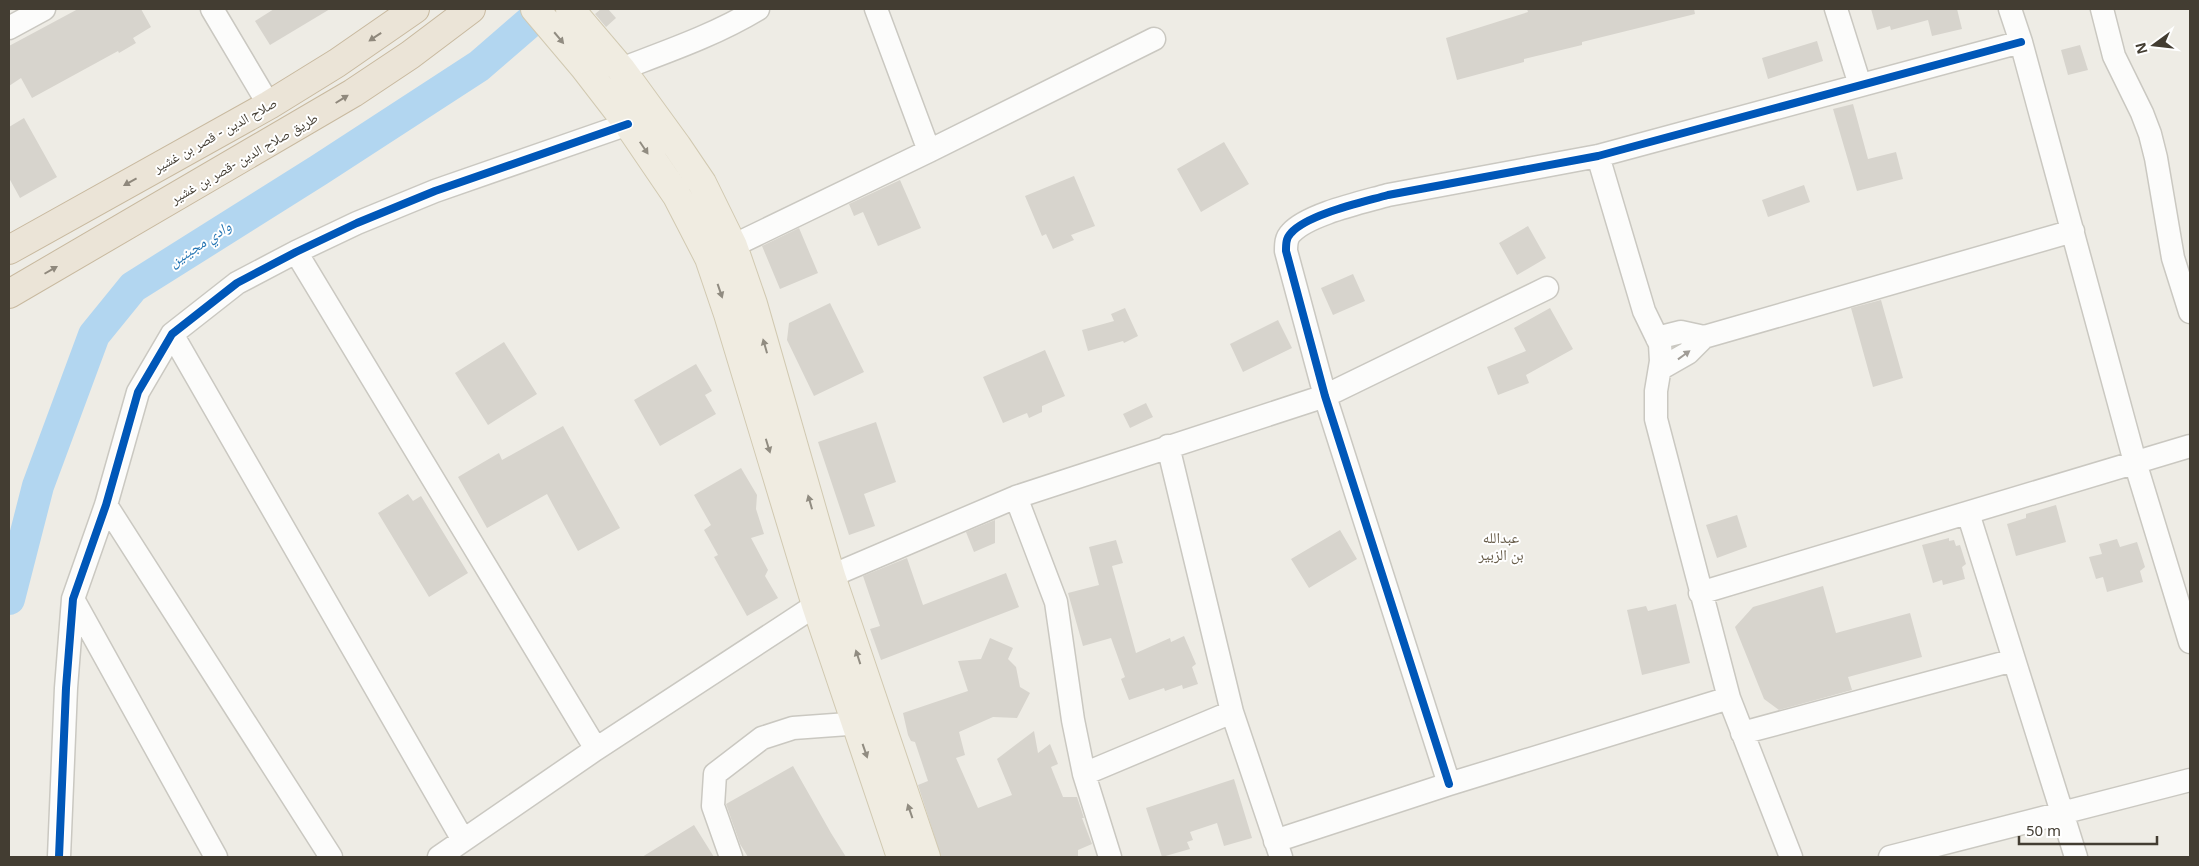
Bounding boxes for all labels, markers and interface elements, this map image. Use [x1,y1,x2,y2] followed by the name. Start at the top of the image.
[2129,20,2179,70] north arrow
[554,31,565,44] one-way arrow
[368,32,382,42] one-way arrow
[2130,41,2152,56] text: N
[149,93,280,178] street label: صلاح الدين - قصر بن غشير
[336,95,349,104] one-way arrow
[166,108,321,209] street label: طريق صلاح الدين -قصر بن غشير
[639,141,649,155] one-way arrow
[123,178,137,187] one-way arrow
[164,216,236,273] water label: وادي مجينين
[43,266,58,274] one-way arrow
[716,284,724,299] one-way arrow
[761,338,769,353] one-way arrow
[1677,350,1691,360] one-way arrow
[765,439,773,454] one-way arrow
[805,494,813,509] one-way arrow
[1477,527,1524,565] district label: عبدالله بن الزبير
[854,649,862,664] one-way arrow
[861,744,869,759] one-way arrow
[906,803,914,818] one-way arrow
[2019,814,2156,846] scale bar
[2026,820,2061,840] text: 50 m

